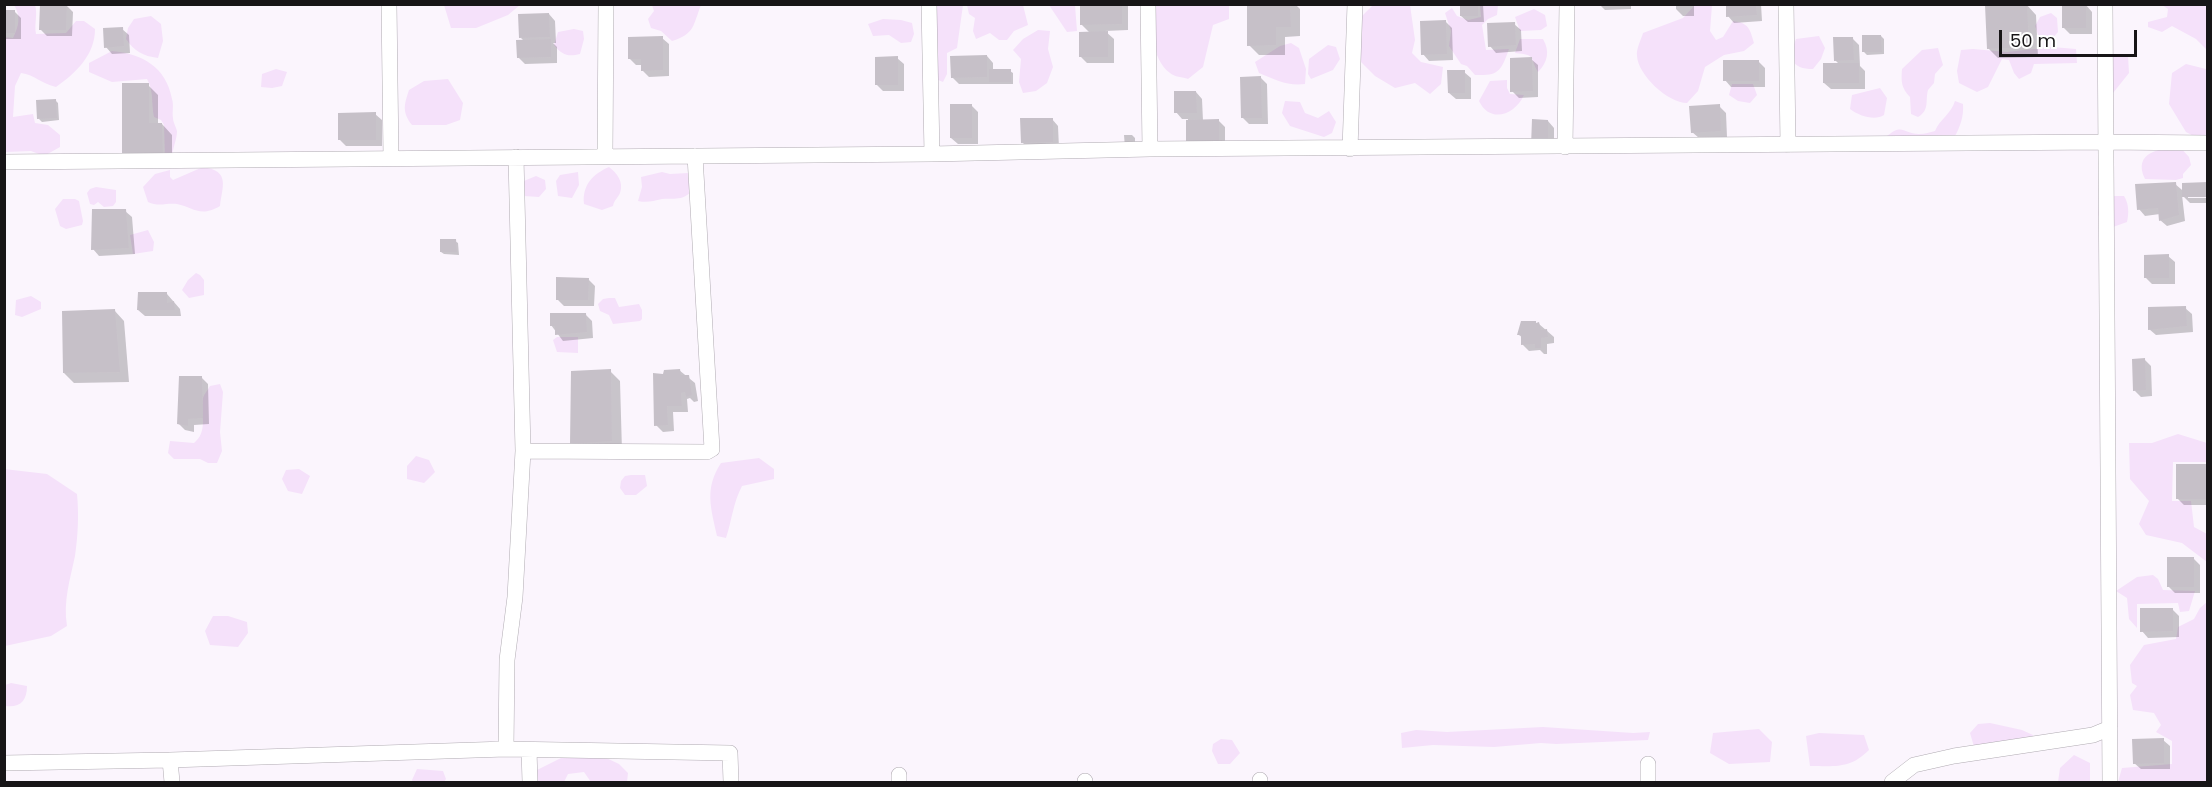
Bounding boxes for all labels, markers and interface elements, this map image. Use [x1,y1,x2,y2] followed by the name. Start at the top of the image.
[2002,18,2140,56] scale bar
[2010,28,2056,53] text: 50 m

